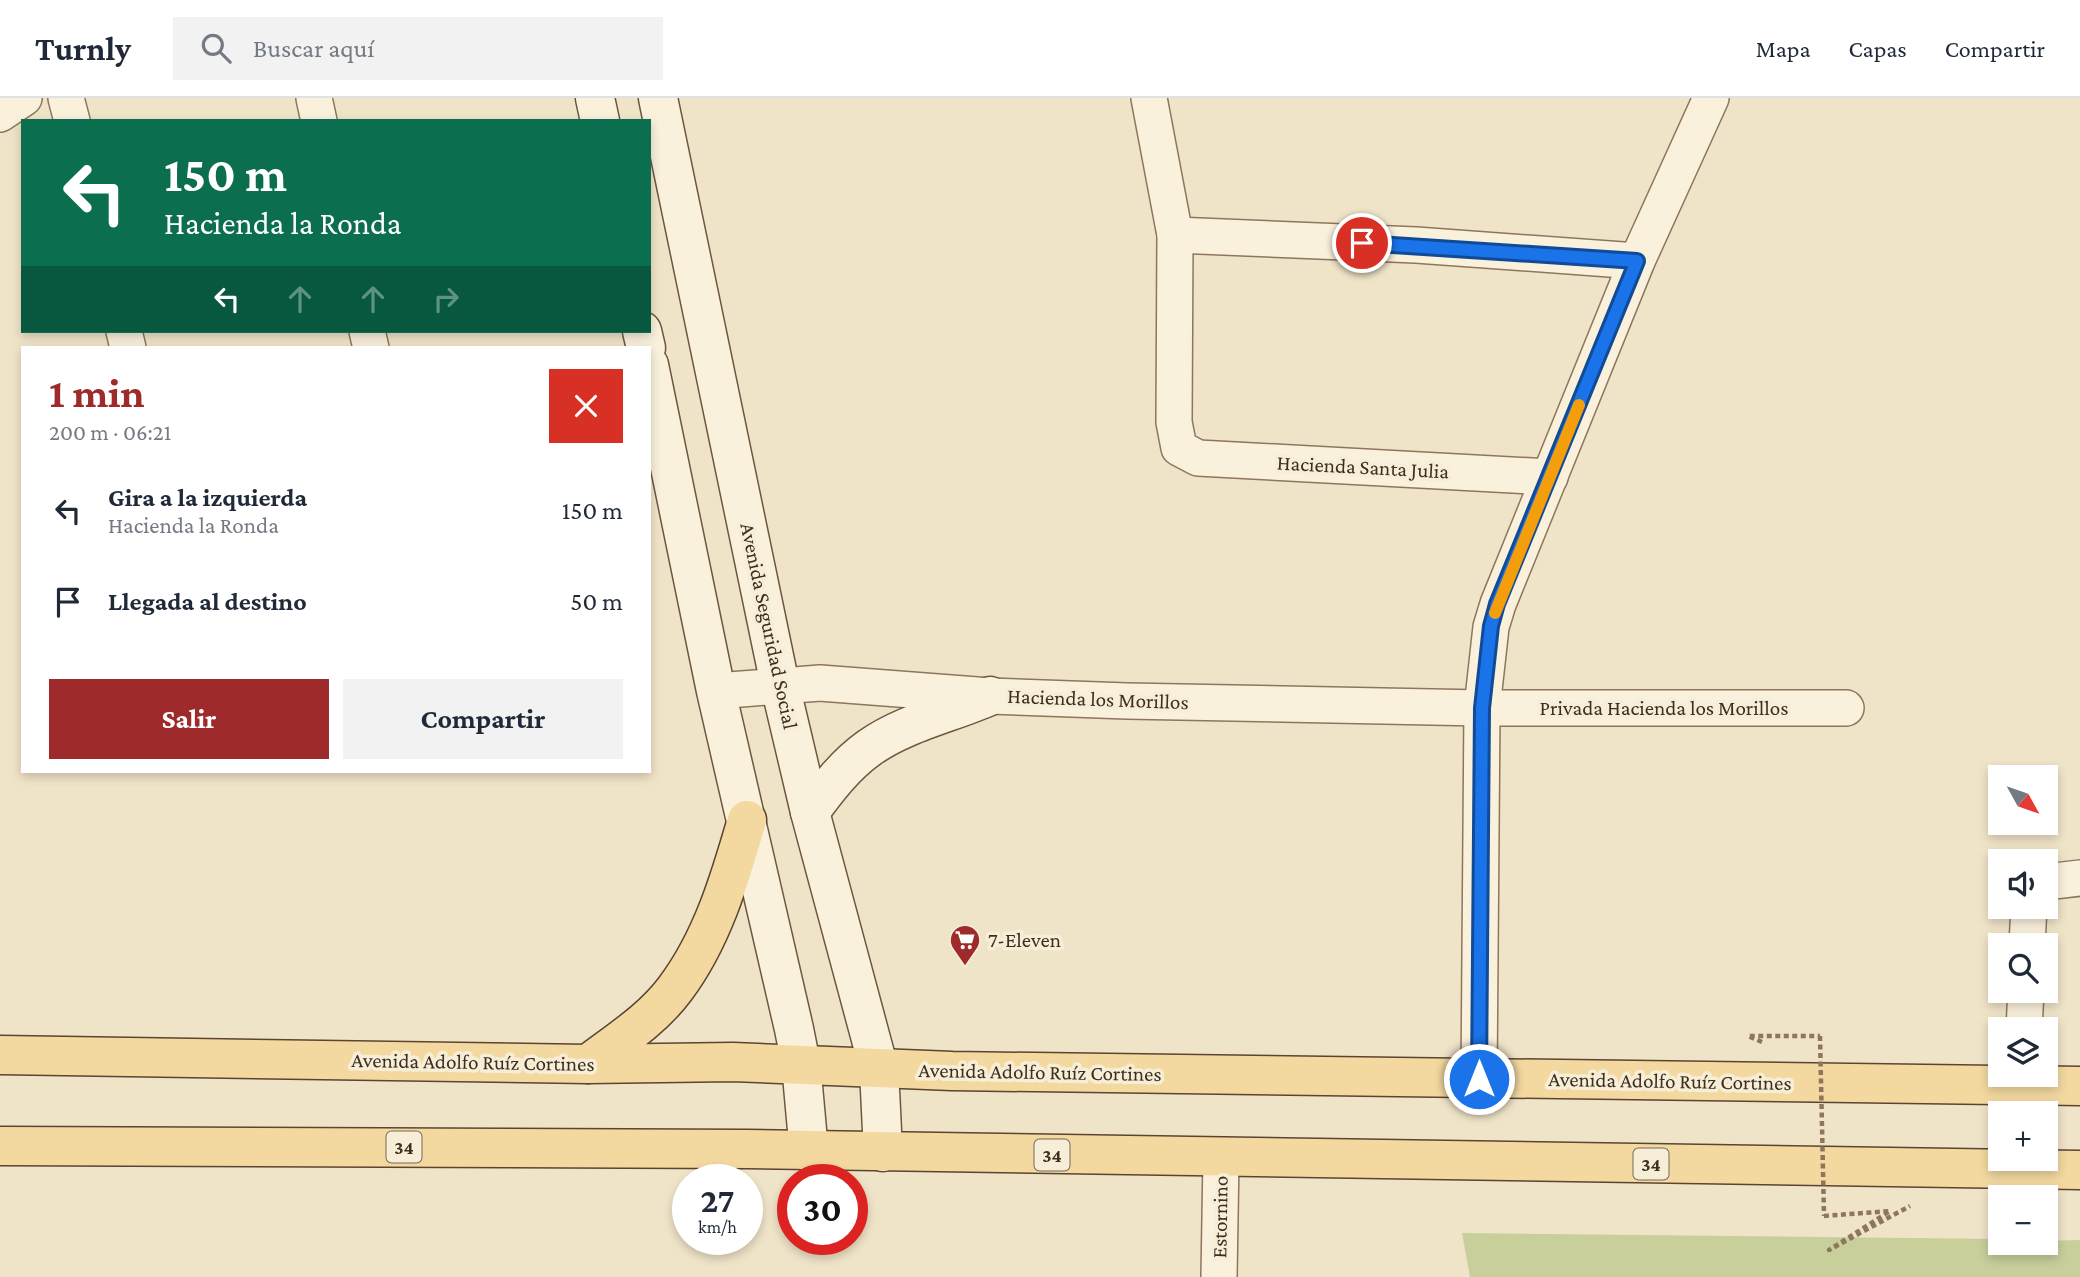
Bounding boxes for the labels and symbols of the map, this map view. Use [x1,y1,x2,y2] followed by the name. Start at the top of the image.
[1332,213,1392,273] pin
[1276,451,1450,484] street label: Hacienda Santa Julia
[735,521,803,731] street label: Avenida Seguridad Social
[1007,684,1189,714] street label: Hacienda los Morillos
[1539,696,1789,720] street label: Privada Hacienda los Morillos
[1988,765,2058,835] north arrow
[948,923,982,967] supermarket icon: 7-Eleven
[988,928,1061,952] place label: 7-Eleven
[1442,1042,1516,1116] position arrow
[351,1048,595,1076] street label: Avenida Adolfo Ruíz Cortines
[918,1058,1162,1086] street label: Avenida Adolfo Ruíz Cortines
[1548,1067,1792,1095] street label: Avenida Adolfo Ruíz Cortines
[386,1132,422,1162] road number: 34
[1034,1140,1070,1170] road number: 34
[1634,1148,1668,1180] road number: 34
[777,1164,868,1255] speed limit sign: 30
[1207,1175,1233,1259] street label: Estornino

